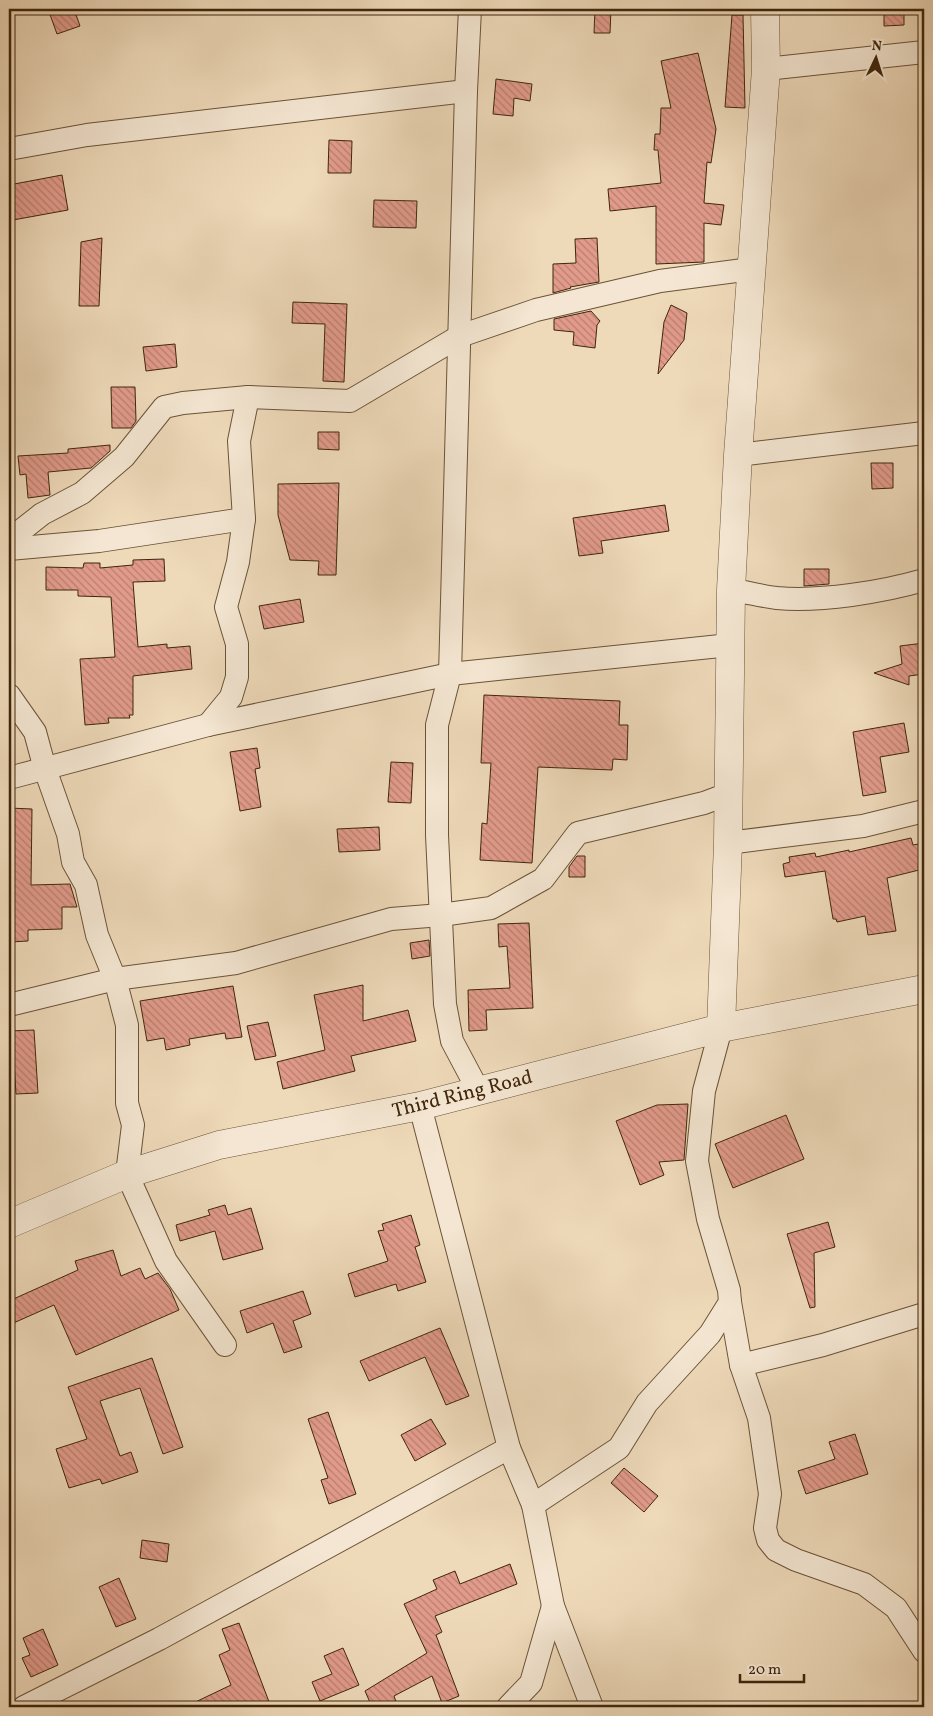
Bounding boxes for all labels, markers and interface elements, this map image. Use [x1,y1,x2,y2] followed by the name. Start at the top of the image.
[850,32,900,82] north arrow
[871,37,883,56] text: N
[389,1064,536,1126] street label: Third Ring Road
[740,1651,804,1683] scale bar
[748,1660,781,1681] text: 20 m

